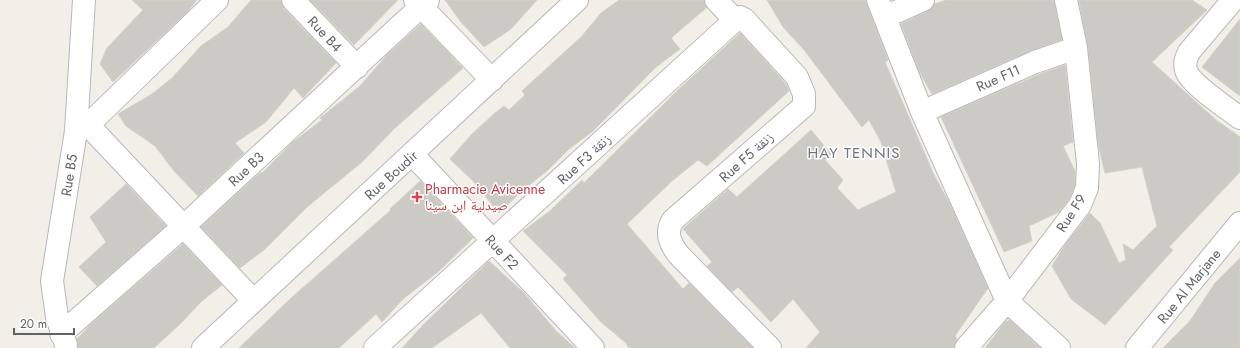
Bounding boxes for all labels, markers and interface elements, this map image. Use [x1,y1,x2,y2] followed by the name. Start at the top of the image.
[303,12,347,56] street label: Rue B4
[973,59,1023,97] street label: Rue F11
[715,127,777,187] street label: Rue F5 زنقة
[553,129,615,189] street label: Rue F3 زنقة
[808,142,900,164] district label: HAY TENNIS
[360,145,422,204] street label: Rue Boudir
[224,147,268,191] street label: Rue B3
[56,152,82,197] street label: Rue B5
[425,179,545,215] place label: Pharmacie Avicenne صيدلية ابن سينا
[1051,190,1091,236] street label: Rue F9
[412,192,422,202] marker: Pharmacie Avicenne صيدلية ابن سينا
[481,230,524,274] street label: Rue F2
[1153,244,1225,328] street label: Rue Al Marjane
[14,310,74,336] scale bar
[20,315,47,333] text: 20 m

